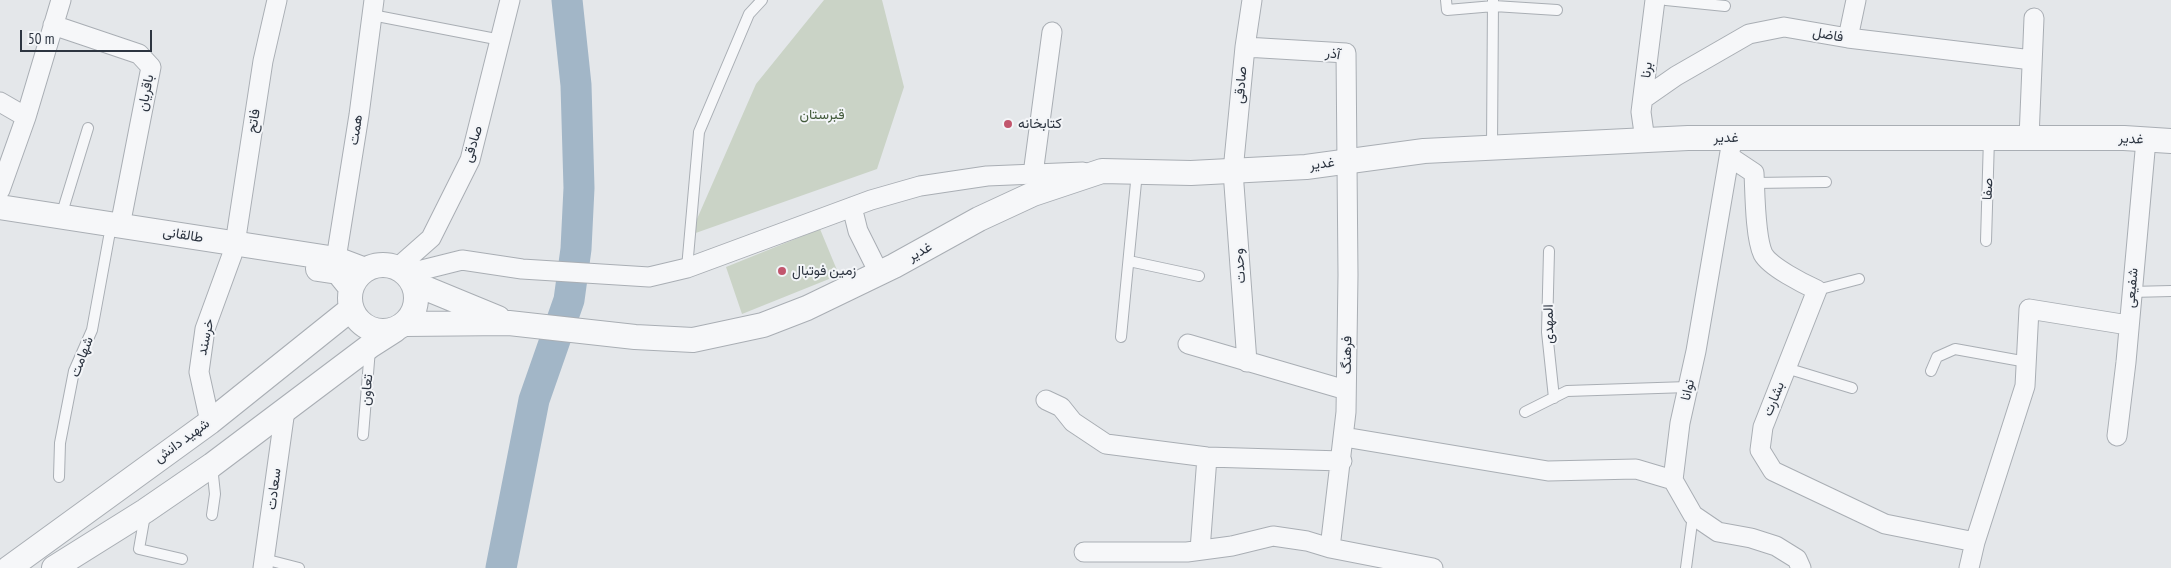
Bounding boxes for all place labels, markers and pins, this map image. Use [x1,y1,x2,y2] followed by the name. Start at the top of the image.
[1018,116,1062,132] place label: کتابخانه
[1002,118,1014,130] marker: کتابخانه
[792,263,856,279] place label: زمین فوتبال
[776,265,788,277] marker: زمین فوتبال

